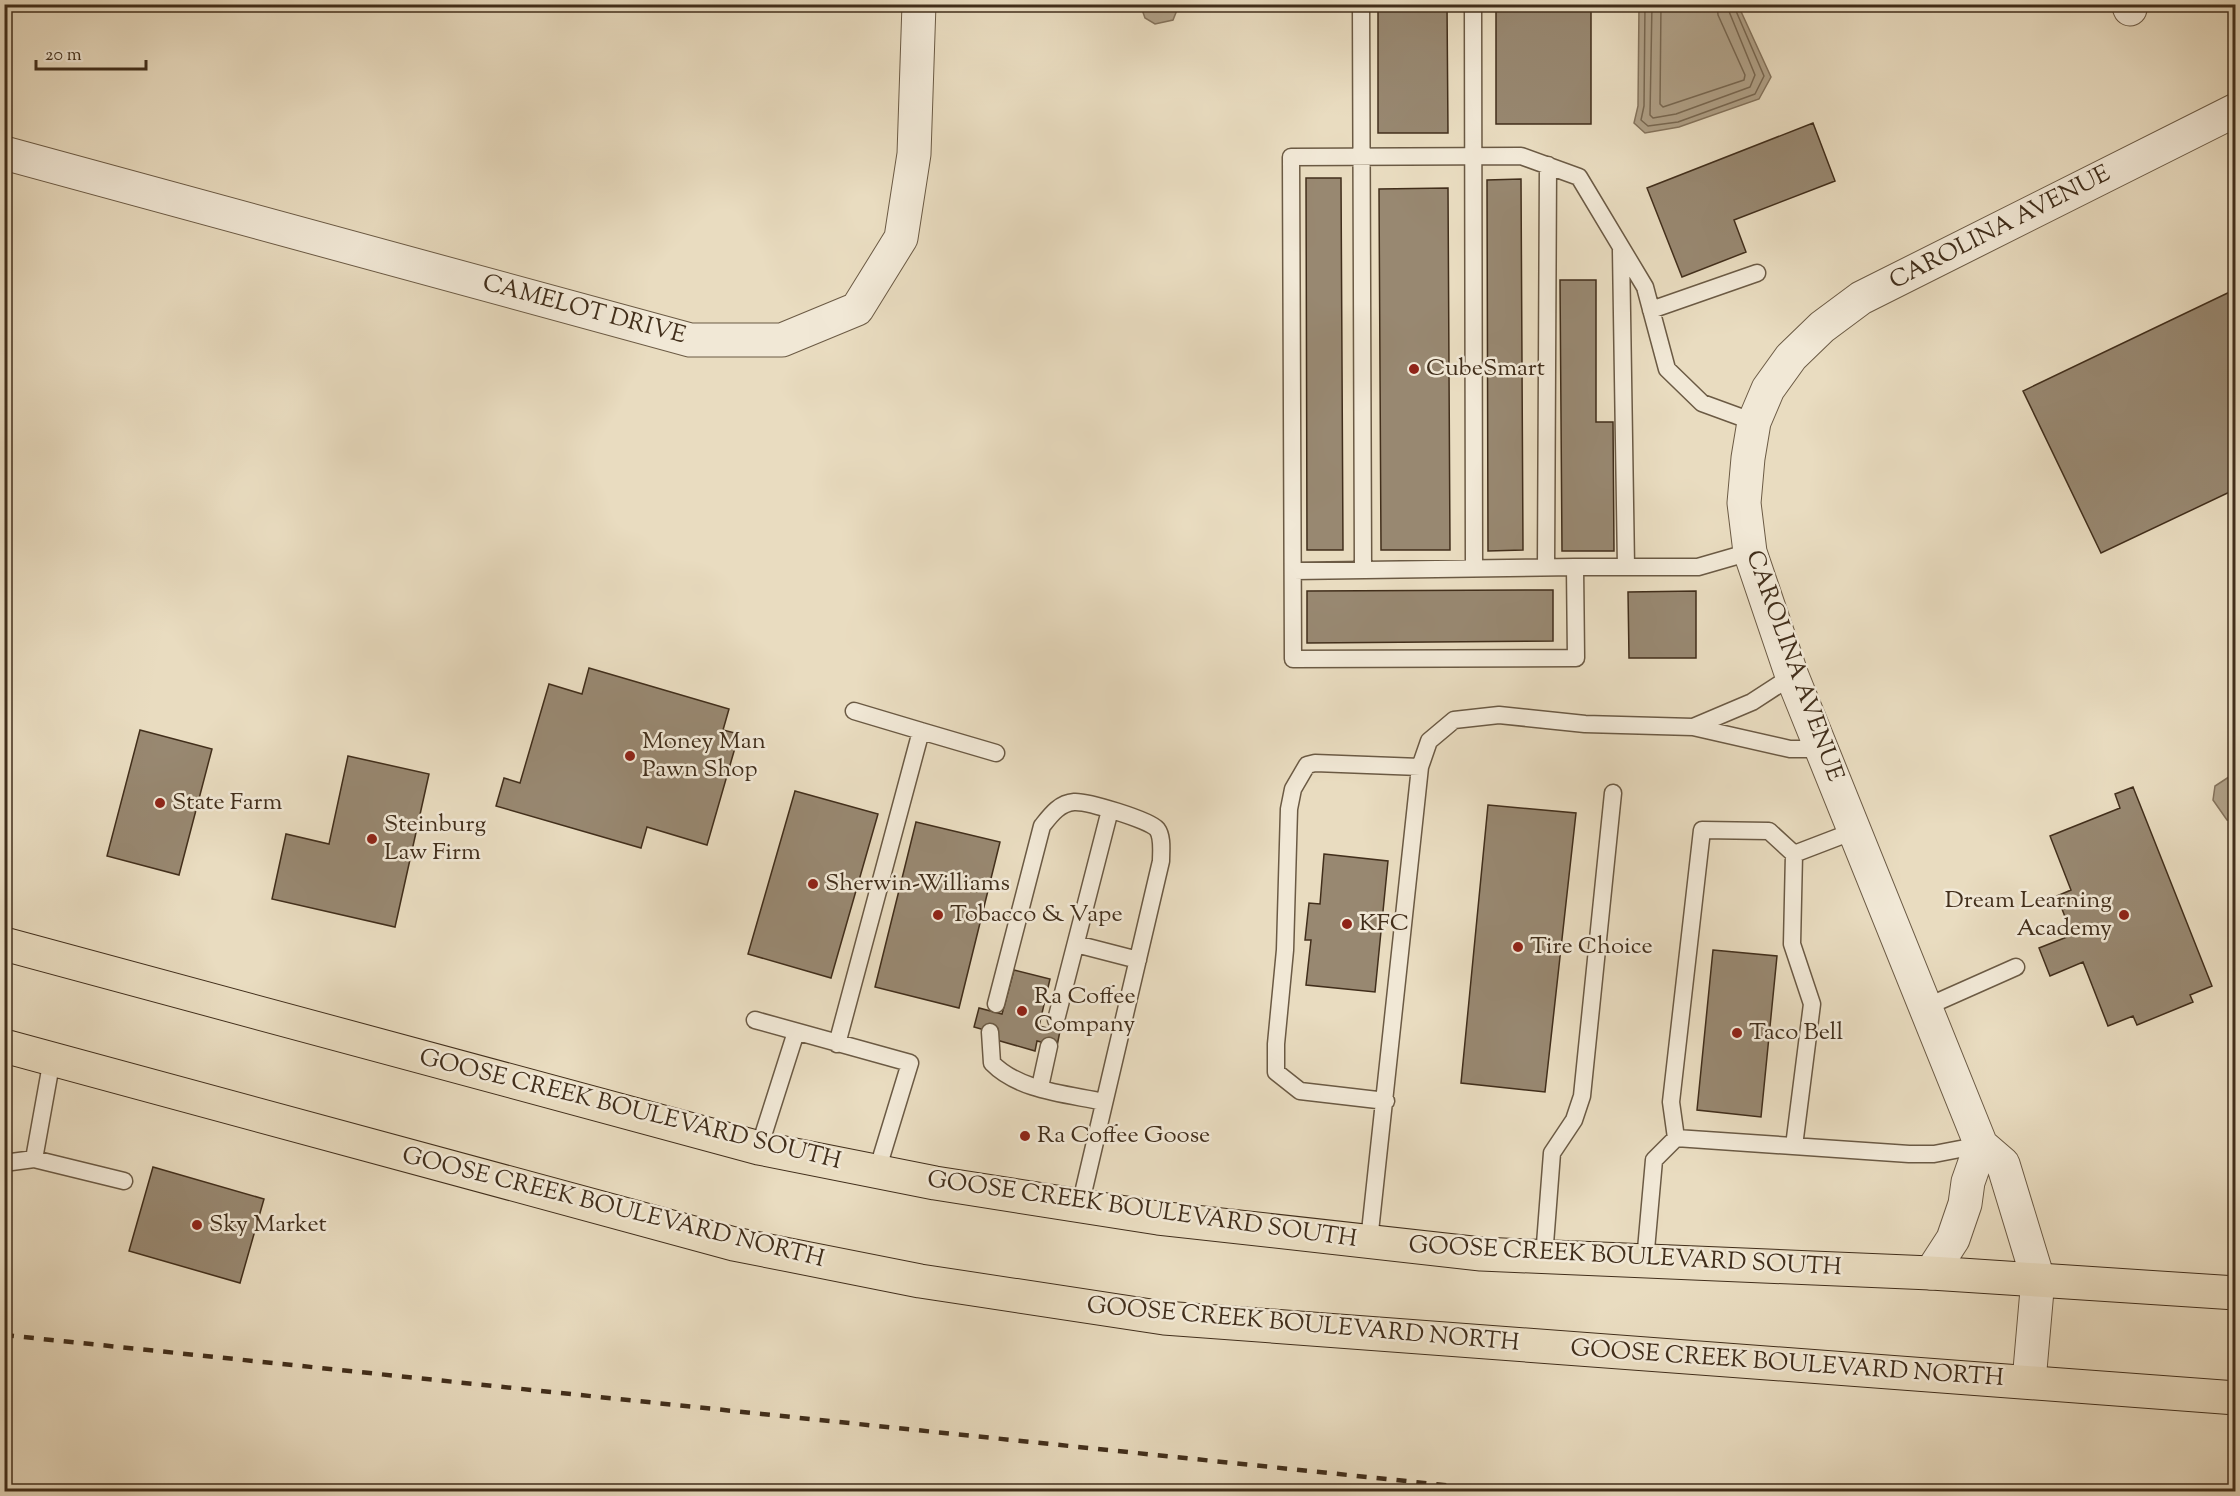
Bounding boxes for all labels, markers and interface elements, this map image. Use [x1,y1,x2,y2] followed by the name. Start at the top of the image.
[36,33,146,71] scale bar
[45,43,82,69] text: 20 m
[1884,157,2117,298] street label: CAROLINA AVENUE
[479,266,690,354] street label: CAMELOT DRIVE
[1426,352,1545,386] place label: CubeSmart
[1407,362,1421,376] marker: CubeSmart
[1736,546,1852,787] street label: CAROLINA AVENUE
[642,725,766,787] place label: Money Man Pawn Shop
[623,749,637,763] marker: Money Man Pawn Shop
[172,786,283,820] place label: State Farm
[153,796,167,810] marker: State Farm
[384,808,486,870] place label: Steinburg Law Firm
[365,832,379,846] marker: Steinburg Law Firm
[825,867,1010,901] place label: Sherwin-Williams
[806,877,820,891] marker: Sherwin-Williams
[1945,884,2112,946] place label: Dream Learning Academy
[950,898,1123,932] place label: Tobacco & Vape
[1359,907,1409,941] place label: KFC
[931,908,945,922] marker: Tobacco & Vape
[2117,908,2131,922] marker: Dream Learning Academy
[1340,917,1354,931] marker: KFC
[1530,930,1653,964] place label: Tire Choice
[1511,940,1525,954] marker: Tire Choice
[1034,980,1136,1042] place label: Ra Coffee Company
[1015,1004,1029,1018] marker: Ra Coffee Company
[1749,1016,1843,1050] place label: Taco Bell
[1730,1026,1744,1040] marker: Taco Bell
[415,1041,845,1179] street label: GOOSE CREEK BOULEVARD SOUTH
[1037,1119,1210,1153] place label: Ra Coffee Goose
[1018,1129,1032,1143] marker: Ra Coffee Goose
[398,1139,828,1277] street label: GOOSE CREEK BOULEVARD NORTH
[925,1163,1359,1257] street label: GOOSE CREEK BOULEVARD SOUTH
[209,1208,327,1242] place label: Sky Market
[190,1218,204,1232] marker: Sky Market
[1408,1229,1842,1285] street label: GOOSE CREEK BOULEVARD SOUTH
[1085,1289,1521,1361] street label: GOOSE CREEK BOULEVARD NORTH
[1569,1332,2005,1396] street label: GOOSE CREEK BOULEVARD NORTH

